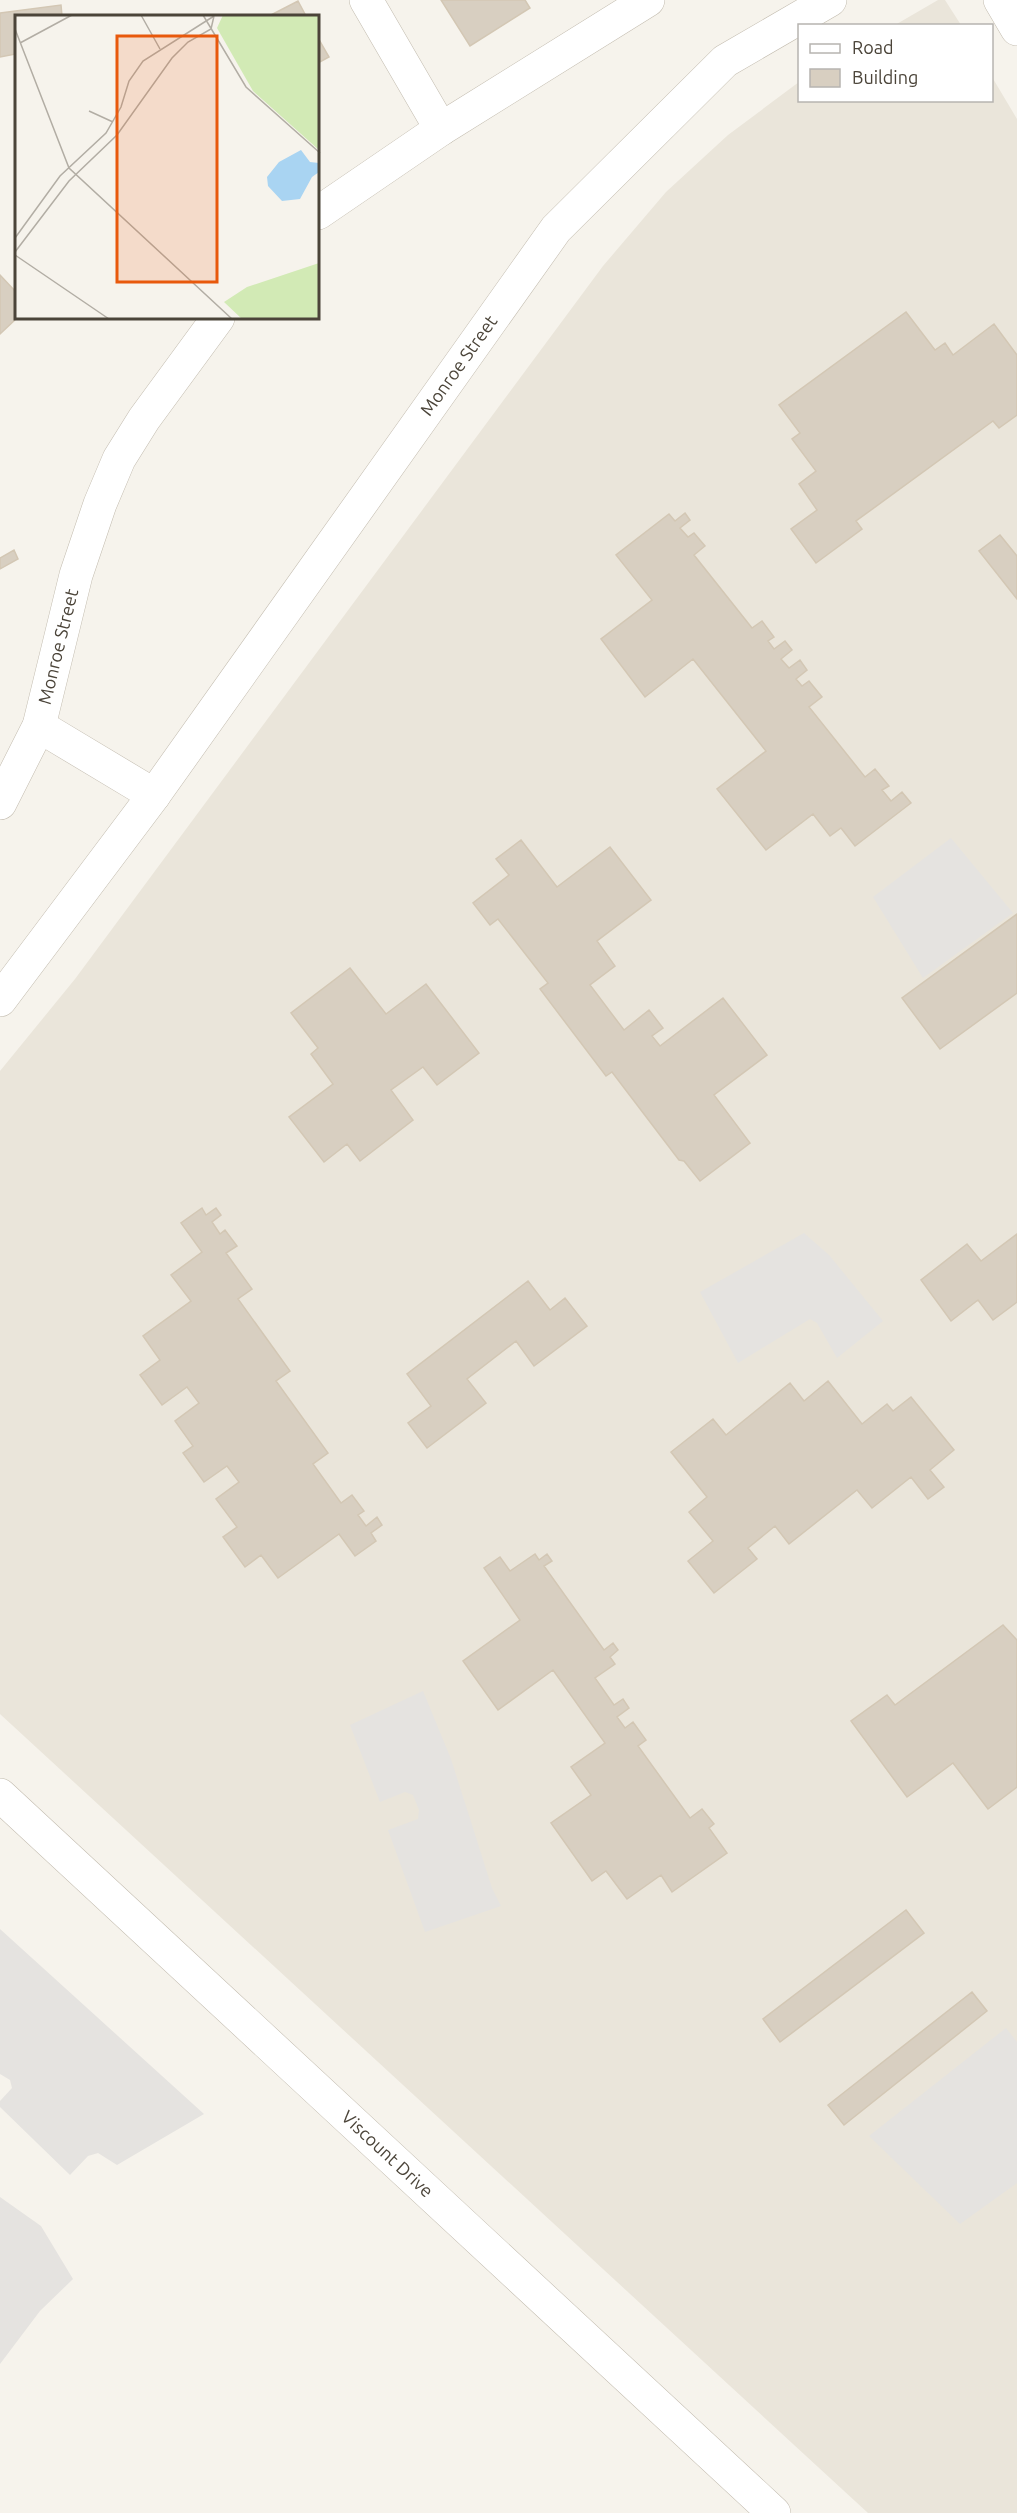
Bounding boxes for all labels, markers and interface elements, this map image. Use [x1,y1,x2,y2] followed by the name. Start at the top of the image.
[15,15,320,320] inset map
[798,24,993,102] legend
[852,37,894,57] text: Road
[852,67,918,87] text: Building
[416,311,500,419] street label: Monroe Street
[34,587,81,706] street label: Monroe Street
[338,2106,438,2201] street label: Viscount Drive

